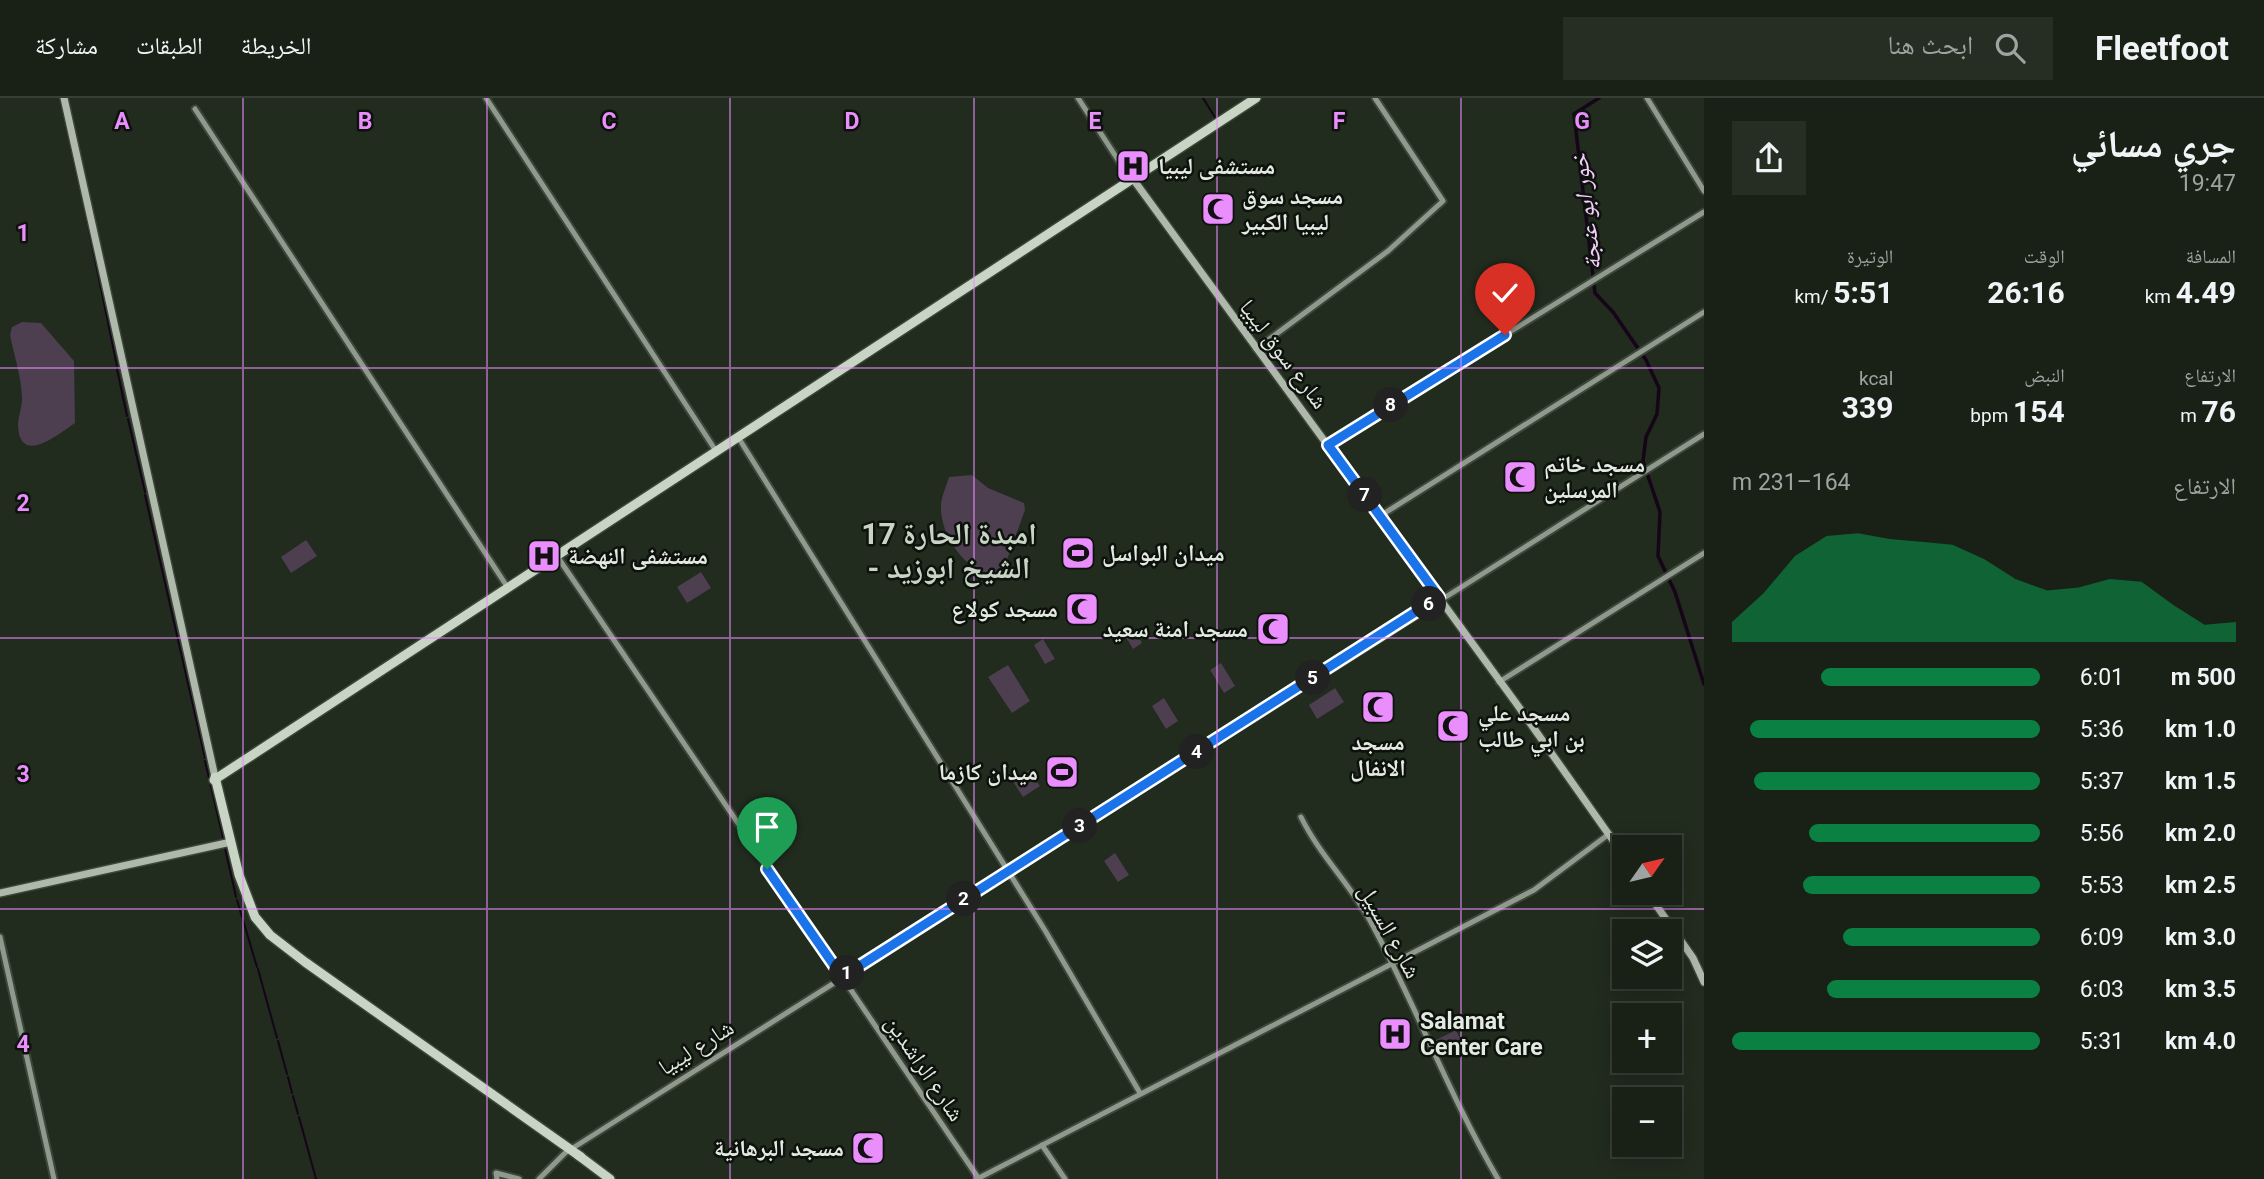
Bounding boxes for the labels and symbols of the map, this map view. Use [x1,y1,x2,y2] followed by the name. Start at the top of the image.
[114,108,130,135] text: A
[358,108,372,135] text: B
[601,108,617,135] text: C
[845,108,859,135] text: D
[1089,108,1102,135] text: E
[1333,108,1346,135] text: F
[1574,108,1590,135] text: G
[1114,147,1152,185] hospital icon: مستشفى ليبيا
[1565,151,1607,272] water label: خور ابو عنجة
[1158,153,1275,180] place label: مستشفى ليبيا
[1241,183,1343,236] place label: مسجد سوق ليبيا الكبير
[1199,190,1237,228] mosque icon: مسجد سوق ليبيا الكبير
[16,220,30,247] text: 1
[1475,263,1535,335] pin
[1233,294,1333,415] street label: شارع سوق ليبيا
[1374,388,1408,422] pin: 8
[1544,451,1645,504] place label: مسجد خاتم المرسلين
[1501,458,1539,496] mosque icon: مسجد خاتم المرسلين
[1348,478,1382,512] pin: 7
[16,490,30,517] text: 2
[861,516,1037,587] district label: امبدة الحارة 17 - الشيخ ابوزيد
[1059,534,1097,572] sports icon: ميدان البواسل
[525,537,563,575] hospital icon: مستشفى النهضة
[1102,540,1225,567] place label: ميدان البواسل
[568,543,708,570] place label: مستشفى النهضة
[1412,587,1446,622] pin: 6
[1063,590,1101,628] mosque icon: مسجد كولاع
[951,596,1058,624] place label: مسجد كولاع
[1254,610,1292,648] mosque icon: مسجد امنة سعيد
[1103,616,1248,643] place label: مسجد امنة سعيد
[1296,660,1330,696] pin: 5
[1359,688,1397,726] mosque icon: مسجد الانفال
[1478,700,1585,758] place label: مسجد علي بن ابي طالب
[1434,707,1472,745] mosque icon: مسجد علي بن ابي طالب
[1350,729,1406,782] place label: مسجد الانفال
[1180,734,1214,770] pin: 4
[1043,753,1081,791] sports icon: ميدان كازما
[939,759,1038,786] place label: ميدان كازما
[16,761,30,788] text: 3
[737,797,797,869] pin
[1062,808,1098,844] pin: 3
[1612,835,1682,905] north arrow
[1352,879,1426,984] street label: شارع السبيل
[946,882,982,916] pin: 2
[830,956,864,990] pin: 1
[1420,1008,1543,1061] place label: Salamat Center Care
[878,1010,970,1127] street label: شارع الراشدين
[654,1014,739,1082] street label: شارع ليبيا
[1376,1015,1414,1053] hospital icon: Salamat Center Care
[16,1031,30,1058] text: 4
[849,1129,887,1167] mosque icon: مسجد البرهانية
[714,1135,844,1162] place label: مسجد البرهانية

